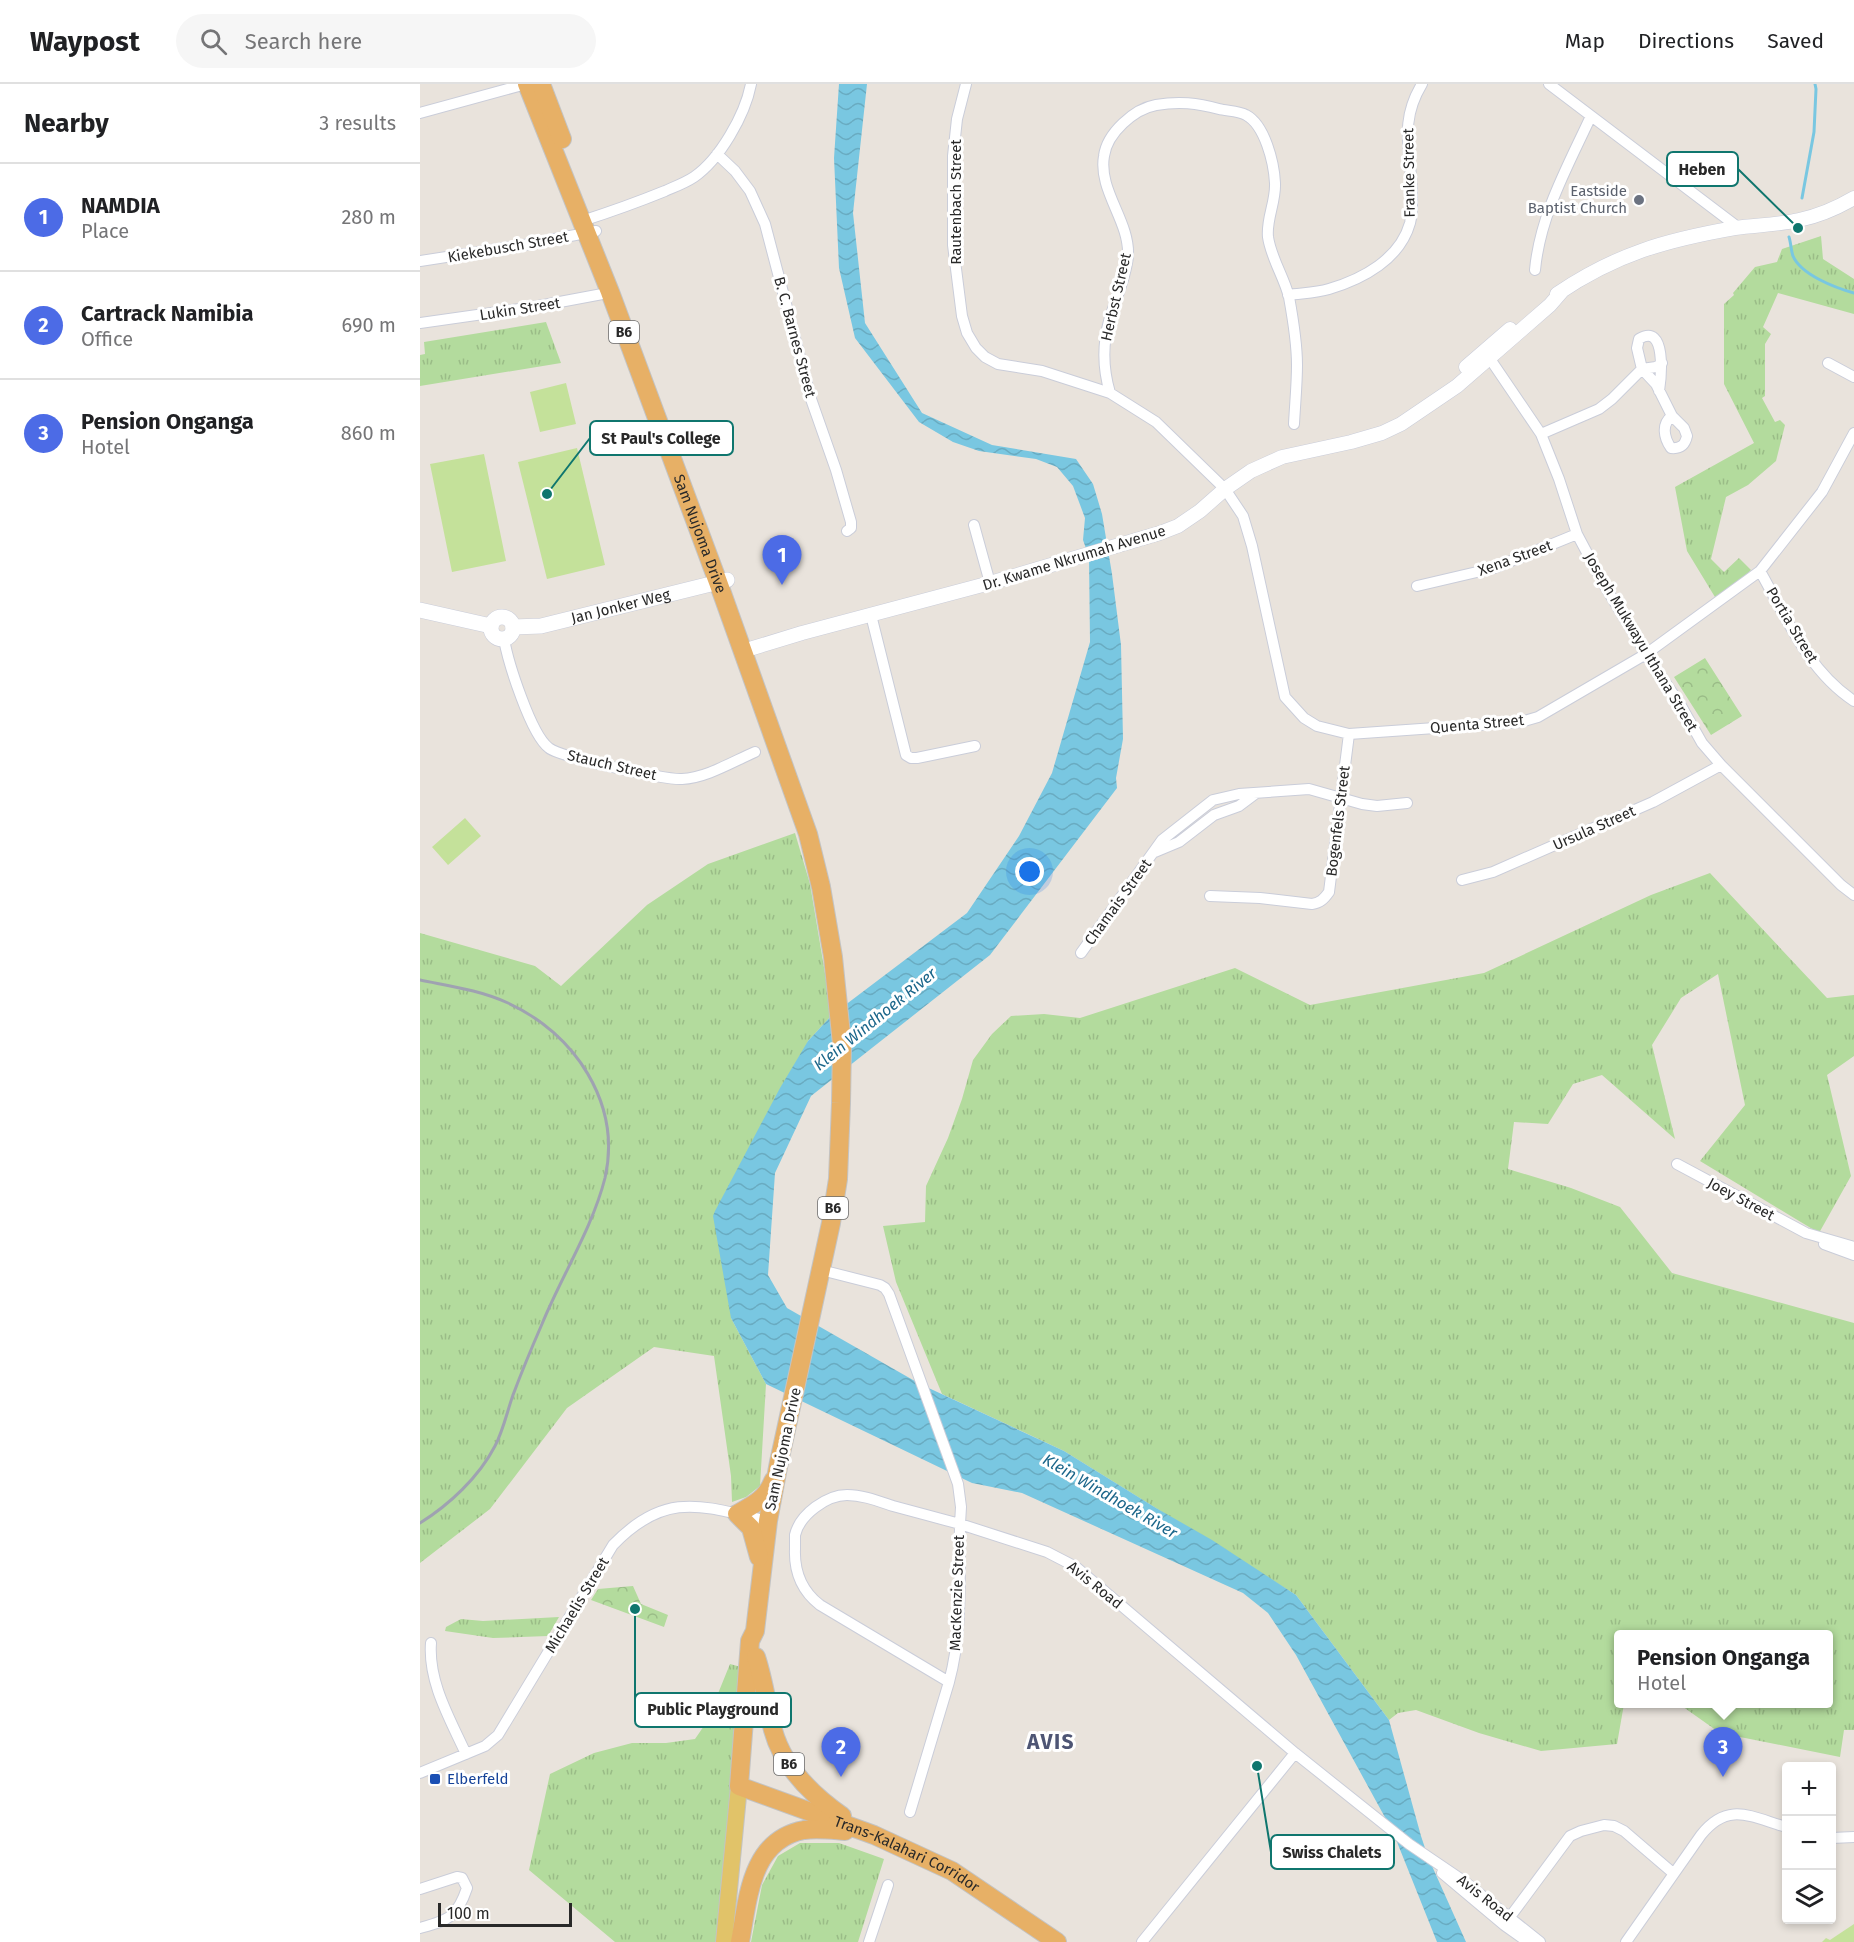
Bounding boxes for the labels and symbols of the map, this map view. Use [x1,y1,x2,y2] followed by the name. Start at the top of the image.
[1399,128,1419,218] street label: Franke Street
[947,139,965,265] street label: Rautenbach Street
[1667,152,1738,186] callout: Heben
[1678,160,1726,179] text: Heben
[1528,182,1627,217] place label: Eastside Baptist Church
[1632,193,1646,207] marker: Eastside Baptist Church
[446,227,570,266] street label: Kiekebusch Street
[1097,250,1135,343] street label: Herbst Street
[770,275,820,400] street label: B. C. Barnes Street
[478,294,562,324] street label: Lukin Street
[609,321,639,343] road number: B6
[590,421,733,455] callout: St Paul's College
[601,429,721,448] text: St Paul's College
[670,472,730,596] street label: Sam Nujoma Drive
[980,522,1168,594] street label: Dr. Kwame Nkrumah Avenue
[762,536,802,585] pin: 1
[1475,536,1555,580] street label: Xena Street
[1580,549,1702,735] street label: Joseph Mukwayu Ithana Street
[1762,584,1822,667] street label: Portia Street
[569,585,672,627] street label: Jan Jonker Weg
[1429,711,1525,737] street label: Quenta Street
[566,746,659,784] street label: Stauch Street
[1322,764,1354,877] street label: Bogenfels Street
[1550,802,1639,854] street label: Ursula Street
[1081,855,1156,949] street label: Chamais Street
[1015,857,1044,886] your location
[810,963,941,1074] water label: Klein Windhoek River
[1704,1174,1778,1224] street label: Joey Street
[818,1197,848,1219] road number: B6
[761,1386,805,1512] street label: Sam Nujoma Drive
[1039,1450,1181,1543] water label: Klein Windhoek River
[946,1534,968,1651] street label: MacKenzie Street
[541,1553,613,1656] street label: Michaelis Street
[1064,1557,1126,1613] street label: Avis Road
[635,1693,791,1727] callout: Public Playground
[647,1700,779,1719] text: Public Playground
[822,1728,860,1777] pin: 2
[1704,1728,1742,1777] pin: 3
[1026,1729,1075,1755] district label: AVIS
[774,1753,804,1775] road number: B6
[447,1770,509,1788] place label: Elberfeld
[428,1772,442,1786] marker: Elberfeld
[832,1812,983,1896] street label: Trans-Kalahari Corridor
[1271,1835,1394,1869] callout: Swiss Chalets
[1282,1843,1382,1862] text: Swiss Chalets
[1454,1871,1516,1925] street label: Avis Road
[438,1900,572,1928] scale bar

